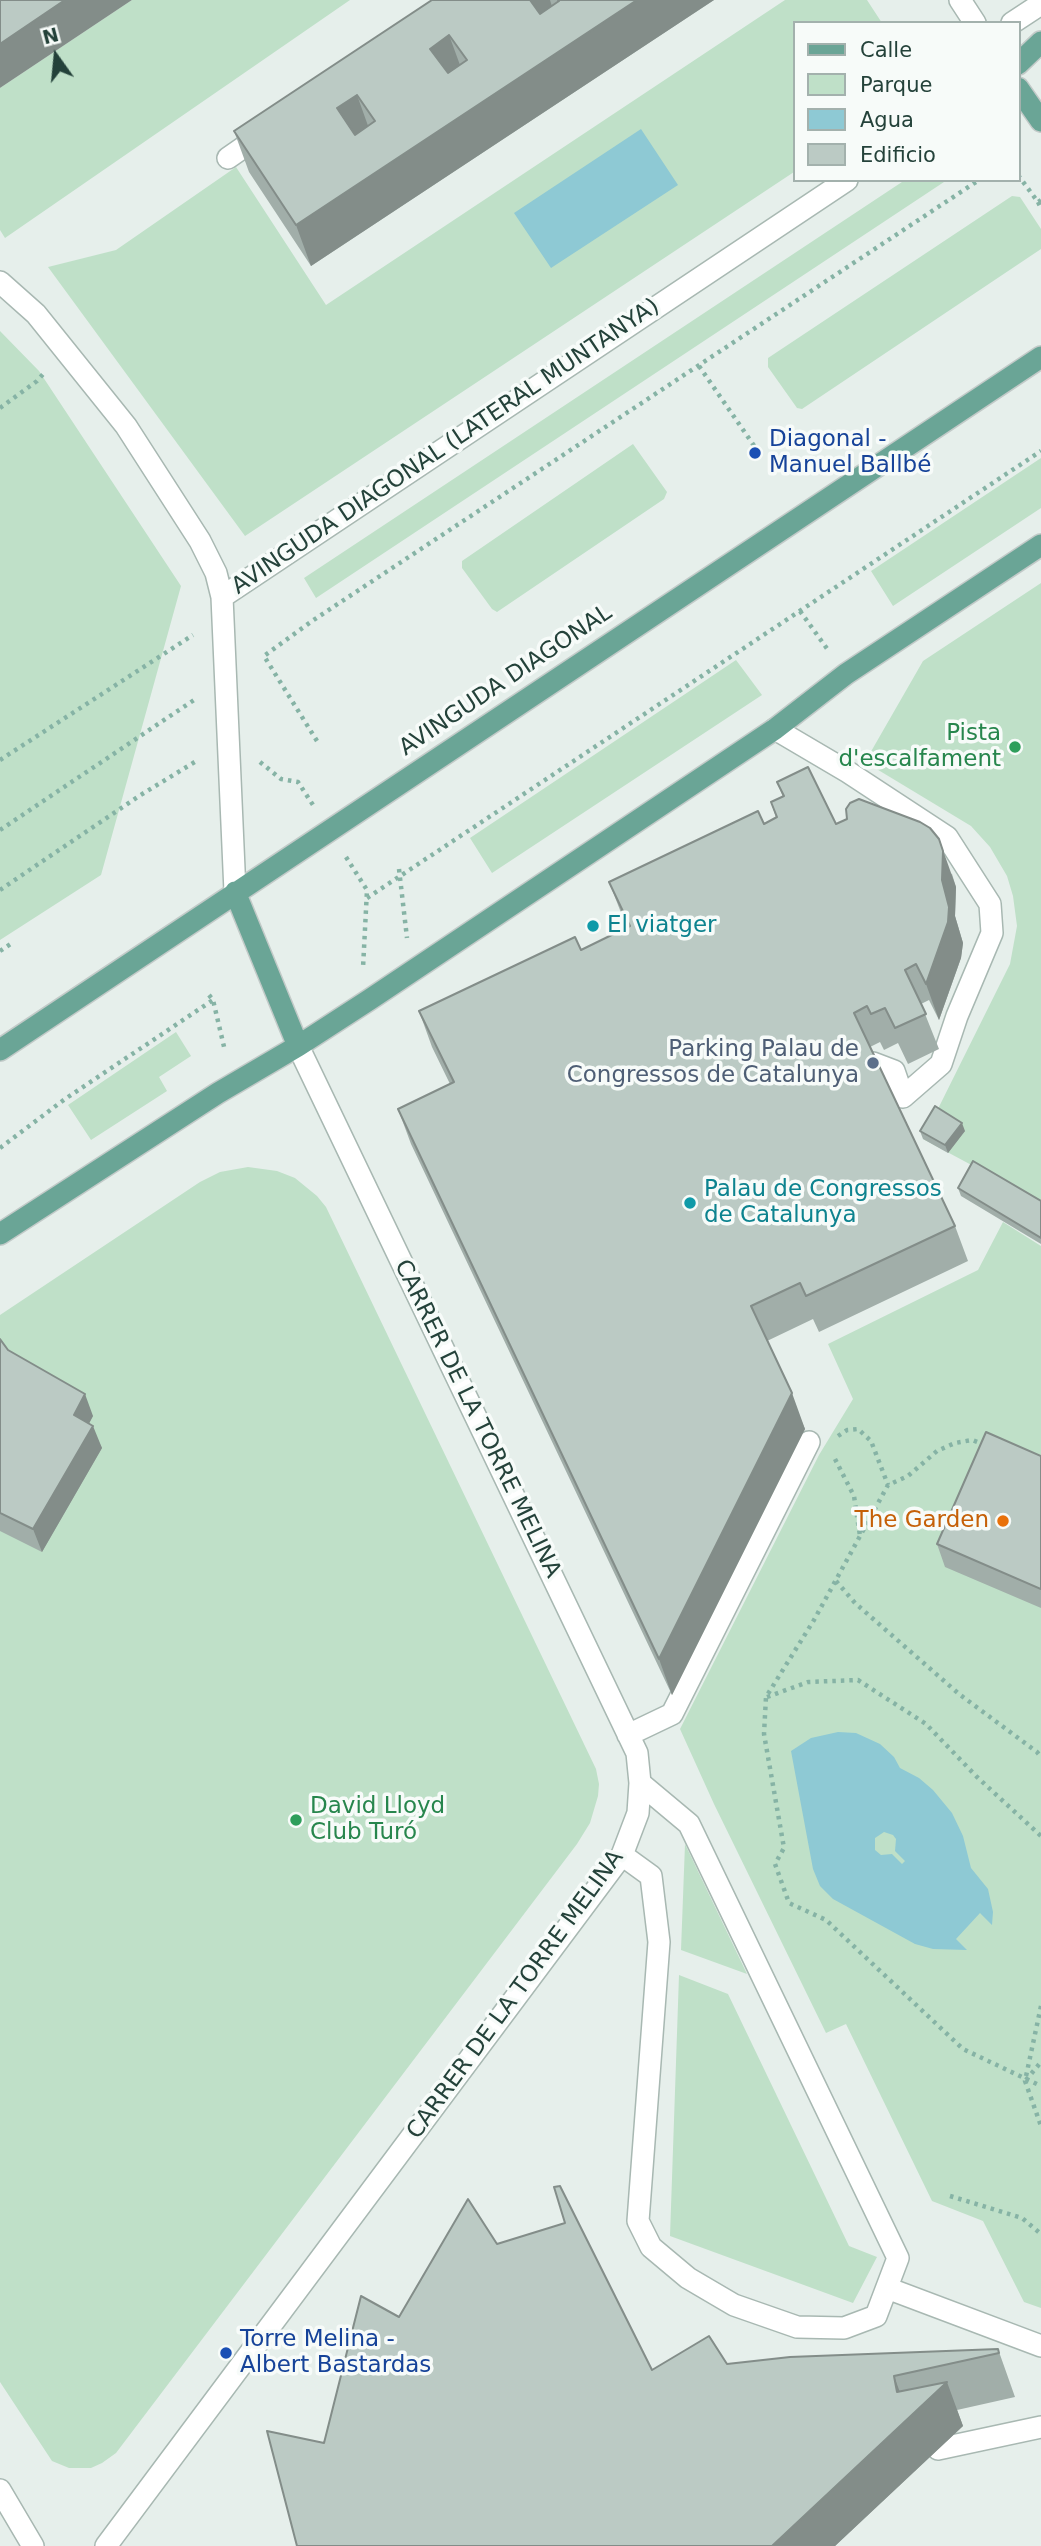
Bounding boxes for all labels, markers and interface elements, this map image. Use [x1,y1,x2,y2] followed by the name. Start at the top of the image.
[21,21,91,91] north arrow
[792,21,1020,182] legend
[40,23,61,48] text: N
[860,38,912,62] text: Calle
[860,73,932,97] text: Parque
[860,108,914,132] text: Agua
[860,143,936,167] text: Edificio
[227,293,665,601] street label: AVINGUDA DIAGONAL (LATERAL MUNTANYA)
[769,426,931,480] place label: Diagonal - Manuel Ballbé
[747,445,763,461] marker: Diagonal - Manuel Ballbé
[394,600,618,762] street label: AVINGUDA DIAGONAL
[838,720,1001,774] place label: Pista d'escalfament
[1007,739,1023,755] marker: Pista d'escalfament
[607,912,717,940] place label: El viatger
[585,918,601,934] marker: El viatger
[567,1036,859,1090] place label: Parking Palau de Congressos de Catalunya
[865,1055,881,1071] marker: Parking Palau de Congressos de Catalunya
[704,1176,942,1230] place label: Palau de Congressos de Catalunya
[682,1195,698,1211] marker: Palau de Congressos de Catalunya
[388,1255,566,1583] street label: CARRER DE LA TORRE MELINA
[855,1507,989,1535] place label: The Garden
[995,1513,1011,1529] marker: The Garden
[310,1793,445,1847] place label: David Lloyd Club Turó
[288,1812,304,1828] marker: David Lloyd Club Turó
[402,1845,630,2145] street label: CARRER DE LA TORRE MELINA
[240,2326,431,2380] place label: Torre Melina - Albert Bastardas
[218,2345,234,2361] marker: Torre Melina - Albert Bastardas

